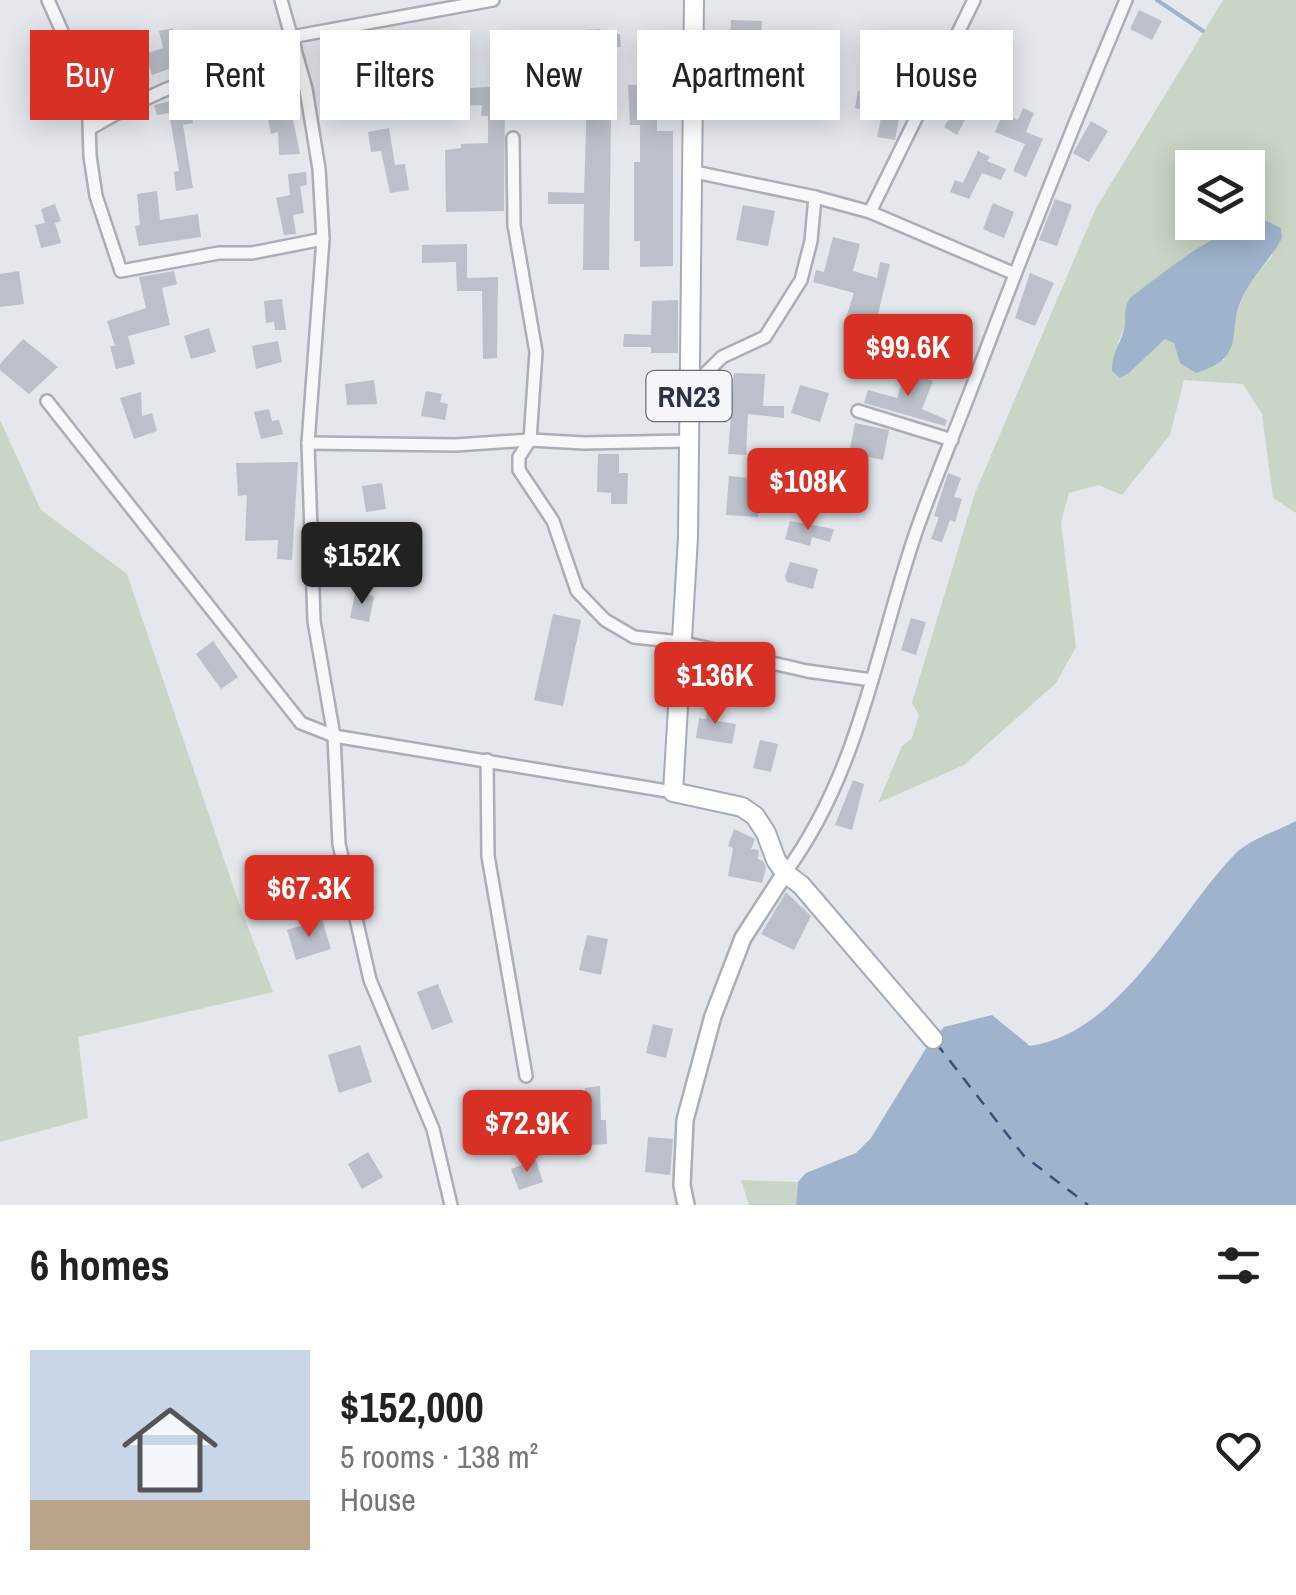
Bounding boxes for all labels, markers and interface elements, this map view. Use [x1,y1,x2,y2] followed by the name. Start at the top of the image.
[30,30,149,120] chip: Buy
[169,30,300,120] chip: Rent
[320,30,470,120] chip: Filters
[490,30,617,120] chip: New
[637,30,840,120] chip: Apartment
[860,30,1013,120] chip: House
[1175,150,1265,240] map controls
[1175,150,1265,240] button: layers
[827,314,989,399] pin: $99.6K
[866,325,950,368] text: $99.6K
[646,371,732,421] road number: RN23
[738,448,878,533] pin: $108K
[769,459,847,502] text: $108K
[292,522,432,607] pin: $152K
[323,533,401,576] text: $152K
[645,642,785,727] pin: $136K
[676,653,754,696] text: $136K
[228,855,390,940] pin: $67.3K
[267,866,351,909] text: $67.3K
[446,1090,608,1175] pin: $72.9K
[485,1101,569,1144] text: $72.9K
[30,1237,170,1293] text: 6 homes
[1211,1238,1266,1293] icon: filters
[340,1379,484,1435] text: $152,000
[110,1390,230,1510] icon: home
[1211,1423,1266,1478] icon: heart
[340,1435,538,1478] text: 5 rooms · 138 m²
[340,1478,416,1521] text: House

